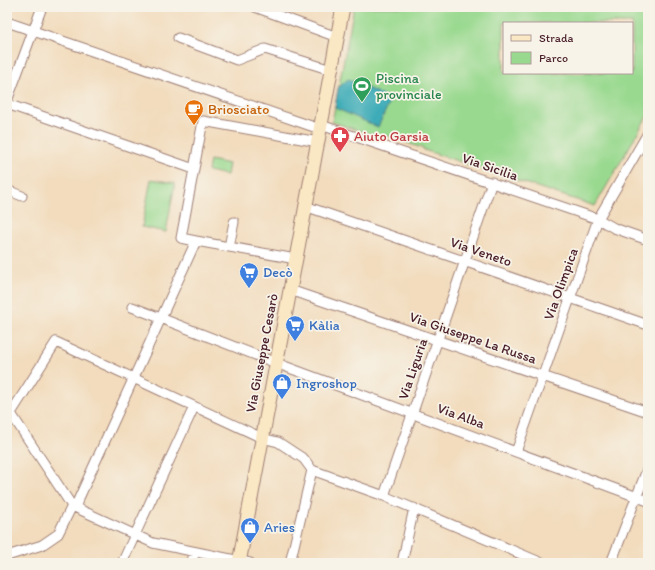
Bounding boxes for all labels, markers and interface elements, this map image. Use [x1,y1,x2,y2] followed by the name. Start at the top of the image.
[503,22,633,74] legend
[539,31,574,45] text: Strada
[539,51,568,65] text: Parco
[376,70,442,103] place label: Piscina provinciale
[351,75,373,103] sports icon: Piscina provinciale
[183,98,205,126] cafe icon: Briosciato
[208,101,269,118] place label: Briosciato
[329,125,351,153] pharmacy icon: Aiuto Garsia
[354,128,430,145] place label: Aiuto Garsia
[460,149,521,185] street label: Via Sicilia
[448,234,514,270] street label: Via Veneto
[540,246,582,322] street label: Via Olimpica
[238,261,260,289] supermarket icon: Decò
[263,264,293,281] place label: Decò
[242,292,282,414] street label: Via Giuseppe Cesarò
[407,308,540,368] street label: Via Giuseppe La Russa
[284,314,306,342] supermarket icon: Kàlia
[309,317,340,334] place label: Kàlia
[395,335,432,402] street label: Via Liguria
[271,372,293,400] shop icon: Ingroshop
[296,375,357,392] place label: Ingroshop
[435,400,488,433] street label: Via Alba
[239,516,261,544] shop icon: Aries
[264,519,295,536] place label: Aries

